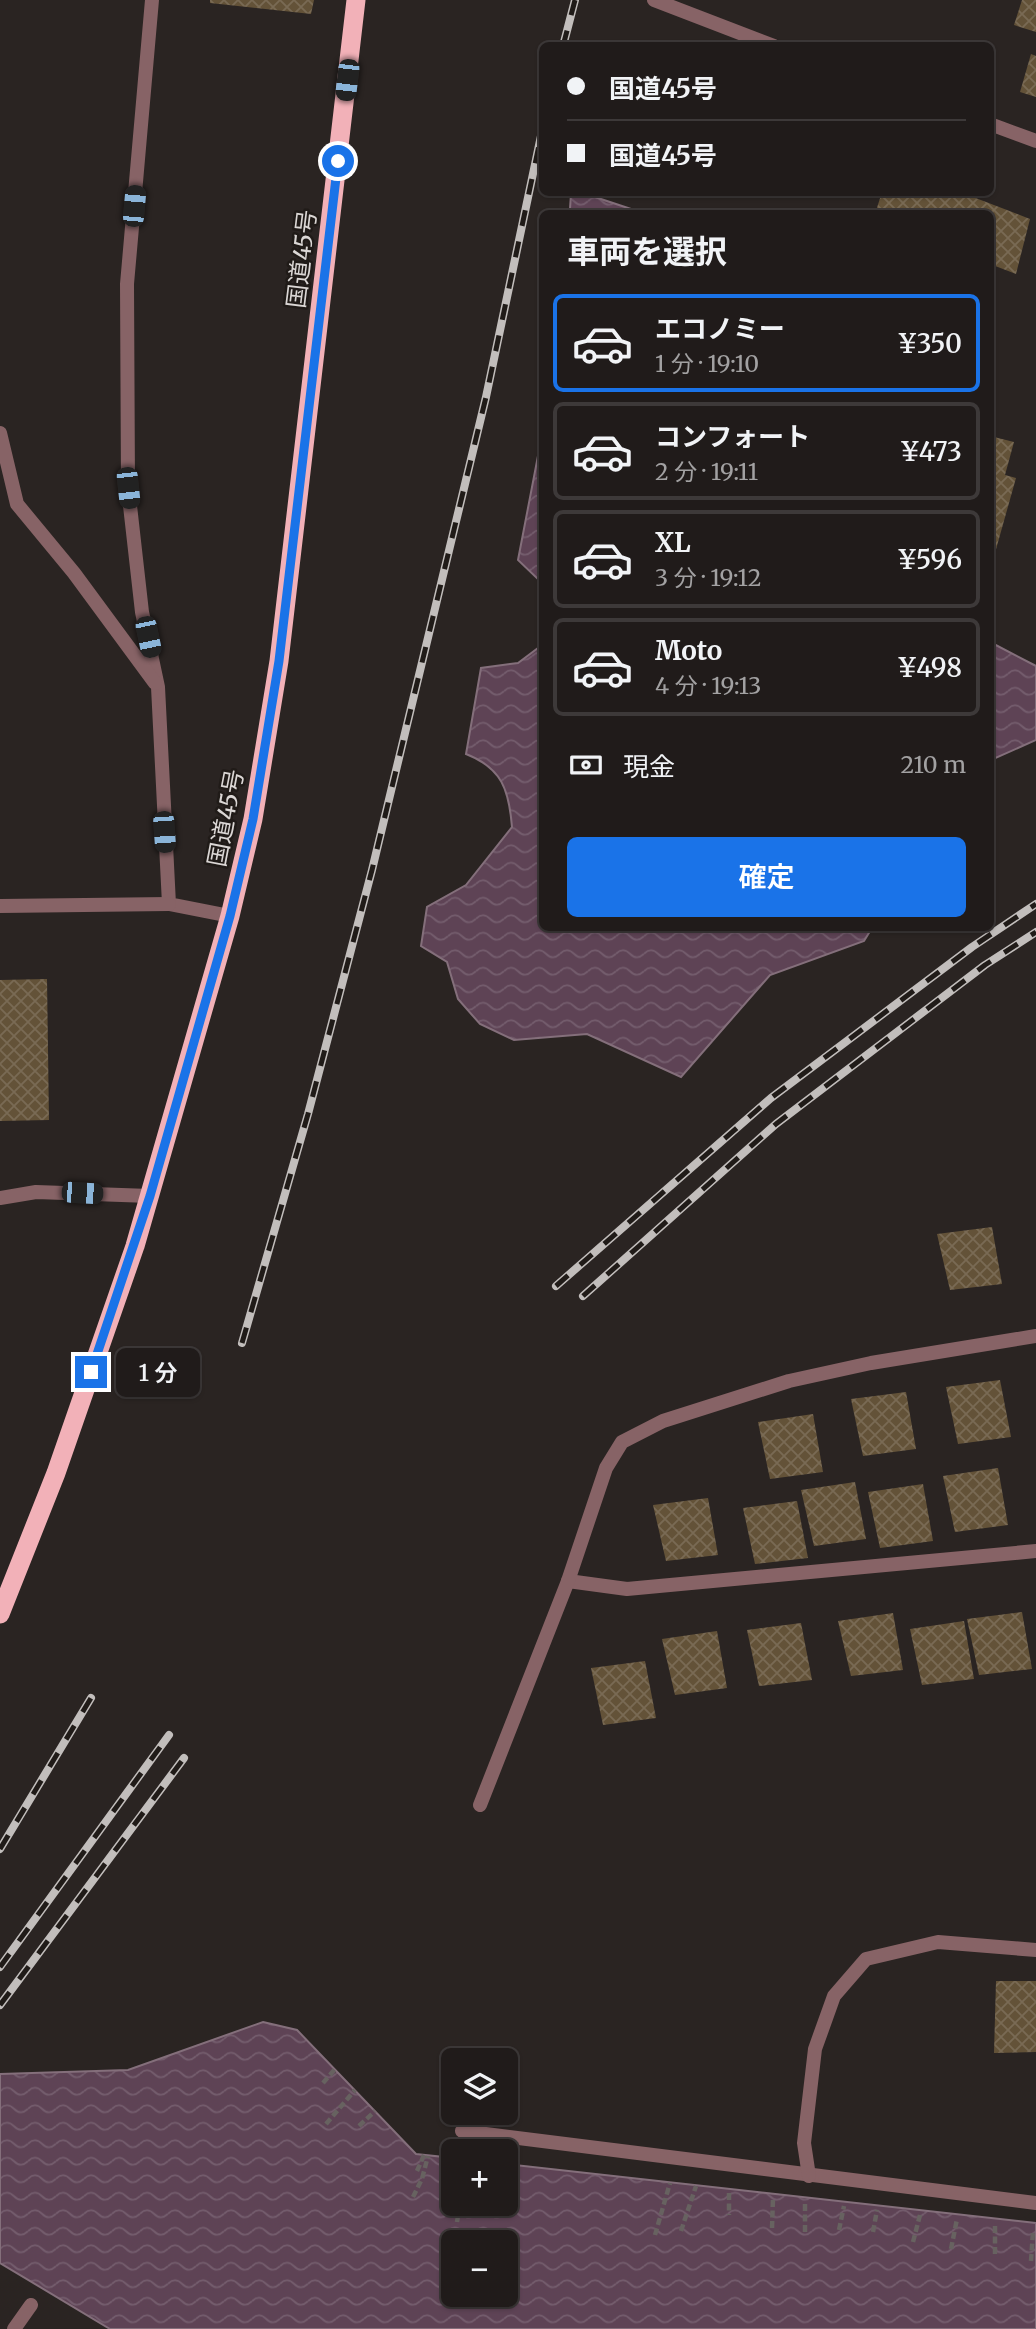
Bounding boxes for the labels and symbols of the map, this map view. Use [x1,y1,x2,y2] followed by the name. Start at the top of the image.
[335,58,360,102] car
[322,145,354,177] route start
[122,184,147,228] car
[280,208,323,310] street label: 国道45号
[116,466,141,510] car
[134,614,163,660] car
[201,766,250,869] street label: 国道45号
[153,810,176,854] car
[61,1181,104,1205] car
[116,1348,200,1396] callout: 1 分
[75,1356,107,1388] route end

